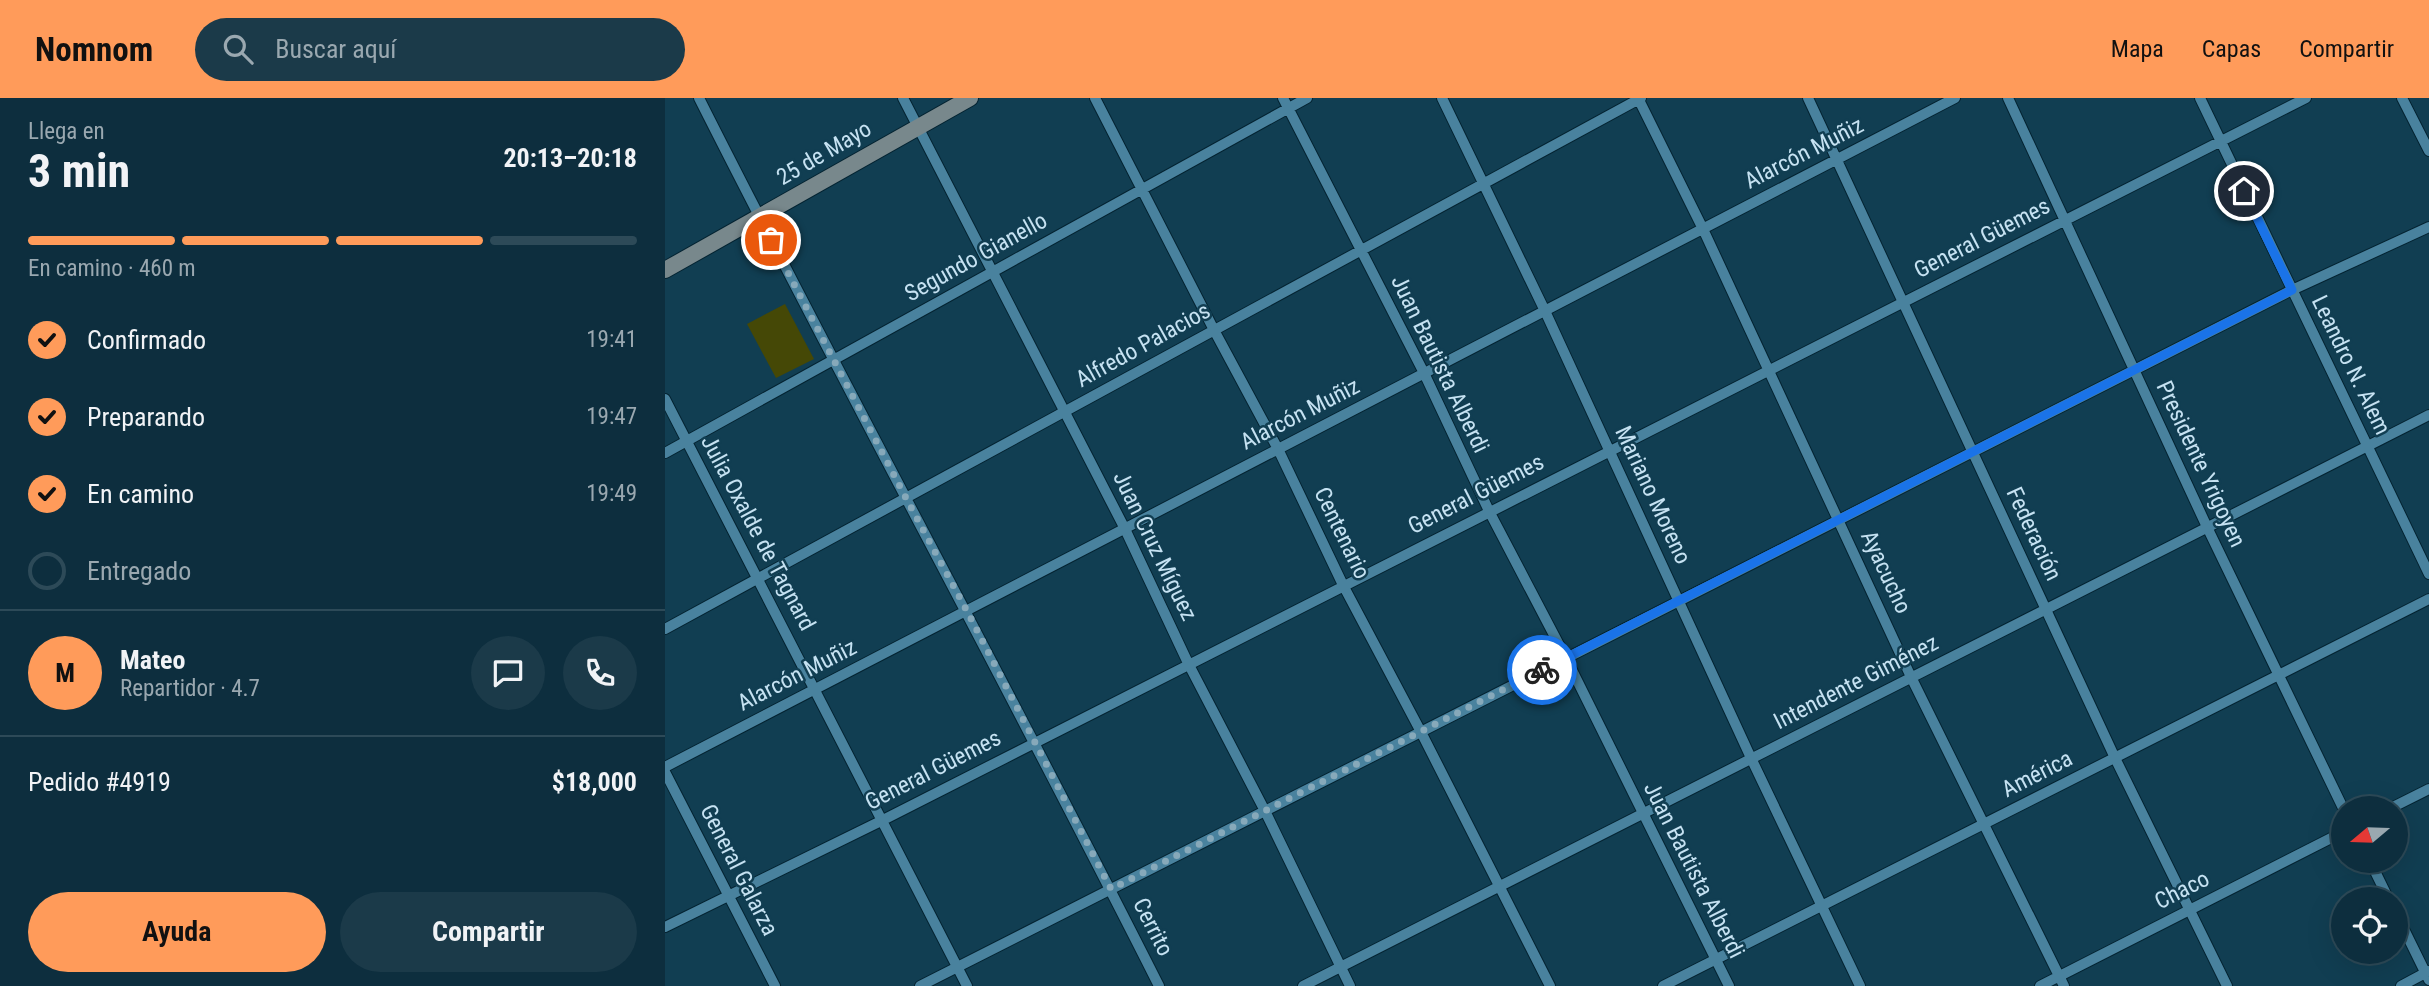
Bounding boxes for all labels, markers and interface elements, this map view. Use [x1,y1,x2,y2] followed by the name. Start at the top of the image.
[195,18,685,81] search box
[35,30,153,69] text: Nomnom
[219,30,257,68] icon: search
[275,34,396,64] text: Buscar aquí
[2111,35,2164,63] text: Mapa
[2202,35,2261,63] text: Capas
[2299,35,2394,63] text: Compartir
[1740,111,1868,195] street label: Alarcón Muñiz
[772,115,876,191] street label: 25 de Mayo
[28,118,105,145] text: Llega en
[503,143,637,173] text: 20:13–20:18
[28,144,130,198] text: 3 min
[2214,161,2274,221] pin
[2225,172,2263,210] icon: home
[1910,192,2054,284] street label: General Güemes
[900,207,1052,307] street label: Segundo Gianello
[741,210,801,270] pin
[752,221,790,259] icon: bag
[28,255,196,282] text: En camino · 460 m
[1385,271,1495,457] street label: Juan Bautista Alberdi
[2306,291,2396,439] street label: Leandro N. Alem
[1071,297,1215,393] street label: Alfredo Palacios
[28,321,66,359] icon: check
[87,325,206,355] text: Confirmado
[586,326,637,353] text: 19:41
[1236,372,1364,456] street label: Alarcón Muñiz
[2151,377,2251,551] street label: Presidente Yrigoyen
[28,398,66,436] icon: check
[87,402,205,432] text: Preparando
[586,403,637,430] text: 19:47
[1609,422,1697,568] street label: Mariano Moreno
[695,431,821,635] street label: Julia Oxalde de Tagnard
[1404,448,1548,540] street label: General Güemes
[1107,467,1203,625] street label: Juan Cruz Míguez
[28,475,66,513] icon: check
[87,479,194,509] text: En camino
[586,480,637,507] text: 19:49
[1308,483,1376,583] street label: Centenario
[2001,483,2067,585] street label: Federación
[1855,526,1917,618] street label: Ayacucho
[87,556,191,586] text: Entregado
[1769,629,1943,735] street label: Intendente Giménez
[733,633,861,717] street label: Alarcón Muñiz
[1507,635,1577,705] courier
[471,636,545,710] button: chat
[563,636,637,710] button: phone
[120,645,185,675] text: Mateo
[1523,651,1561,689] icon: bike
[55,658,75,688] text: M
[120,675,260,702] text: Repartidor · 4.7
[861,724,1005,816] street label: General Güemes
[1997,745,2077,803] street label: América
[28,767,171,797] text: Pedido #4919
[552,767,637,797] text: $18,000
[1638,777,1750,963] street label: Juan Bautista Alberdi
[2331,796,2408,873] north arrow
[2331,796,2408,964] map controls
[694,800,784,940] street label: General Galarza
[2150,865,2214,915] street label: Chaco
[2331,887,2408,964] button: locate
[28,892,326,972] button: Ayuda
[340,892,637,972] button: Compartir
[1127,894,1179,960] street label: Cerrito

